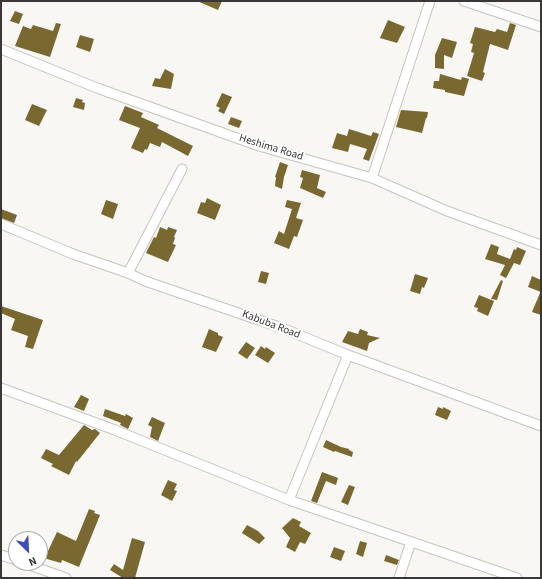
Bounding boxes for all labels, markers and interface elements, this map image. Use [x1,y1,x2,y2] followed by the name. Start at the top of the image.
[237,132,305,164] street label: Heshima Road
[240,308,302,342] street label: Kabuba Road
[8,531,48,571] north arrow
[26,553,39,570] text: N

